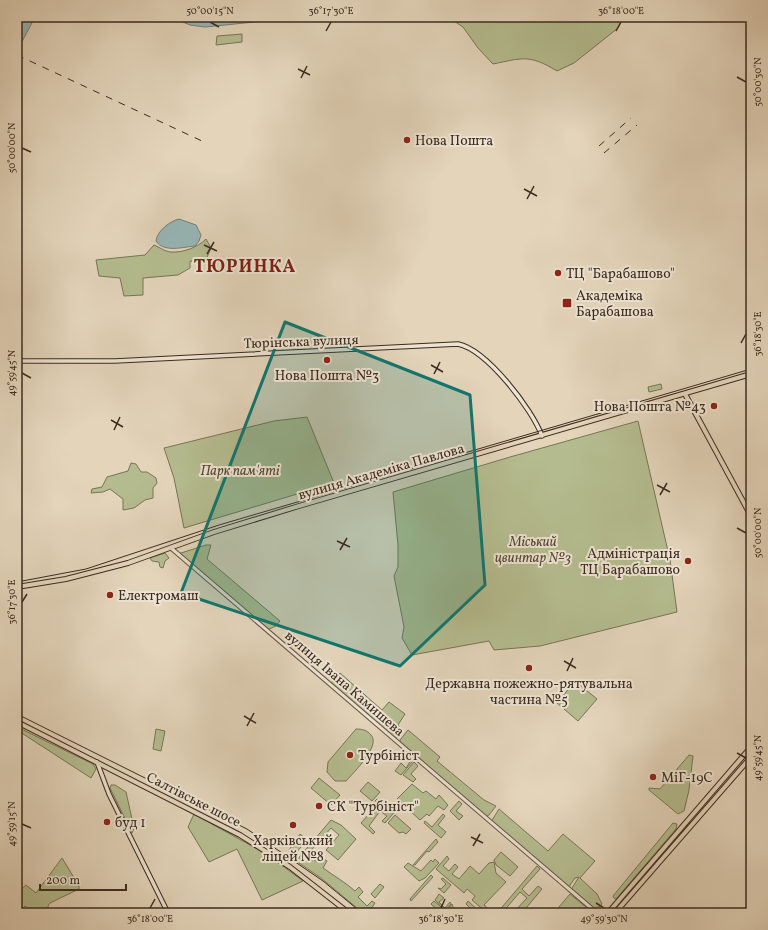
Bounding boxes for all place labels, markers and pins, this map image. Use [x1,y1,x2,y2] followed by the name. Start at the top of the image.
[415,132,493,151] place label: Нова Пошта
[402,135,412,145] marker: Нова Пошта
[566,265,675,284] place label: ТЦ "Барабашово"
[553,268,563,278] marker: ТЦ "Барабашово"
[576,287,654,322] place label: Академіка Барабашова
[561,297,573,309] marker: Академіка Барабашова
[322,355,332,365] marker: Нова Пошта №3
[275,367,379,386] place label: Нова Пошта №3
[594,398,706,417] place label: Нова Пошта №43
[709,401,719,411] marker: Нова Пошта №43
[580,545,680,580] place label: Адміністрація ТЦ Барабашово
[683,556,693,566] marker: Адміністрація ТЦ Барабашово
[118,587,199,606] place label: Електромаш
[105,590,115,600] marker: Електромаш
[524,663,534,673] marker: Державна пожежно-рятувальна частина №5
[425,675,633,710] place label: Державна пожежно-рятувальна частина №5
[358,747,419,766] place label: Турбініст
[345,750,355,760] marker: Турбініст
[661,769,713,788] place label: МіГ-19С
[648,772,658,782] marker: МіГ-19С
[327,798,419,817] place label: СК "Турбініст"
[314,801,324,811] marker: СК "Турбініст"
[115,814,146,833] place label: буд 1
[102,817,112,827] marker: буд 1
[288,820,298,830] marker: Харківський ліцей №8
[253,832,334,867] place label: Харківський ліцей №8

